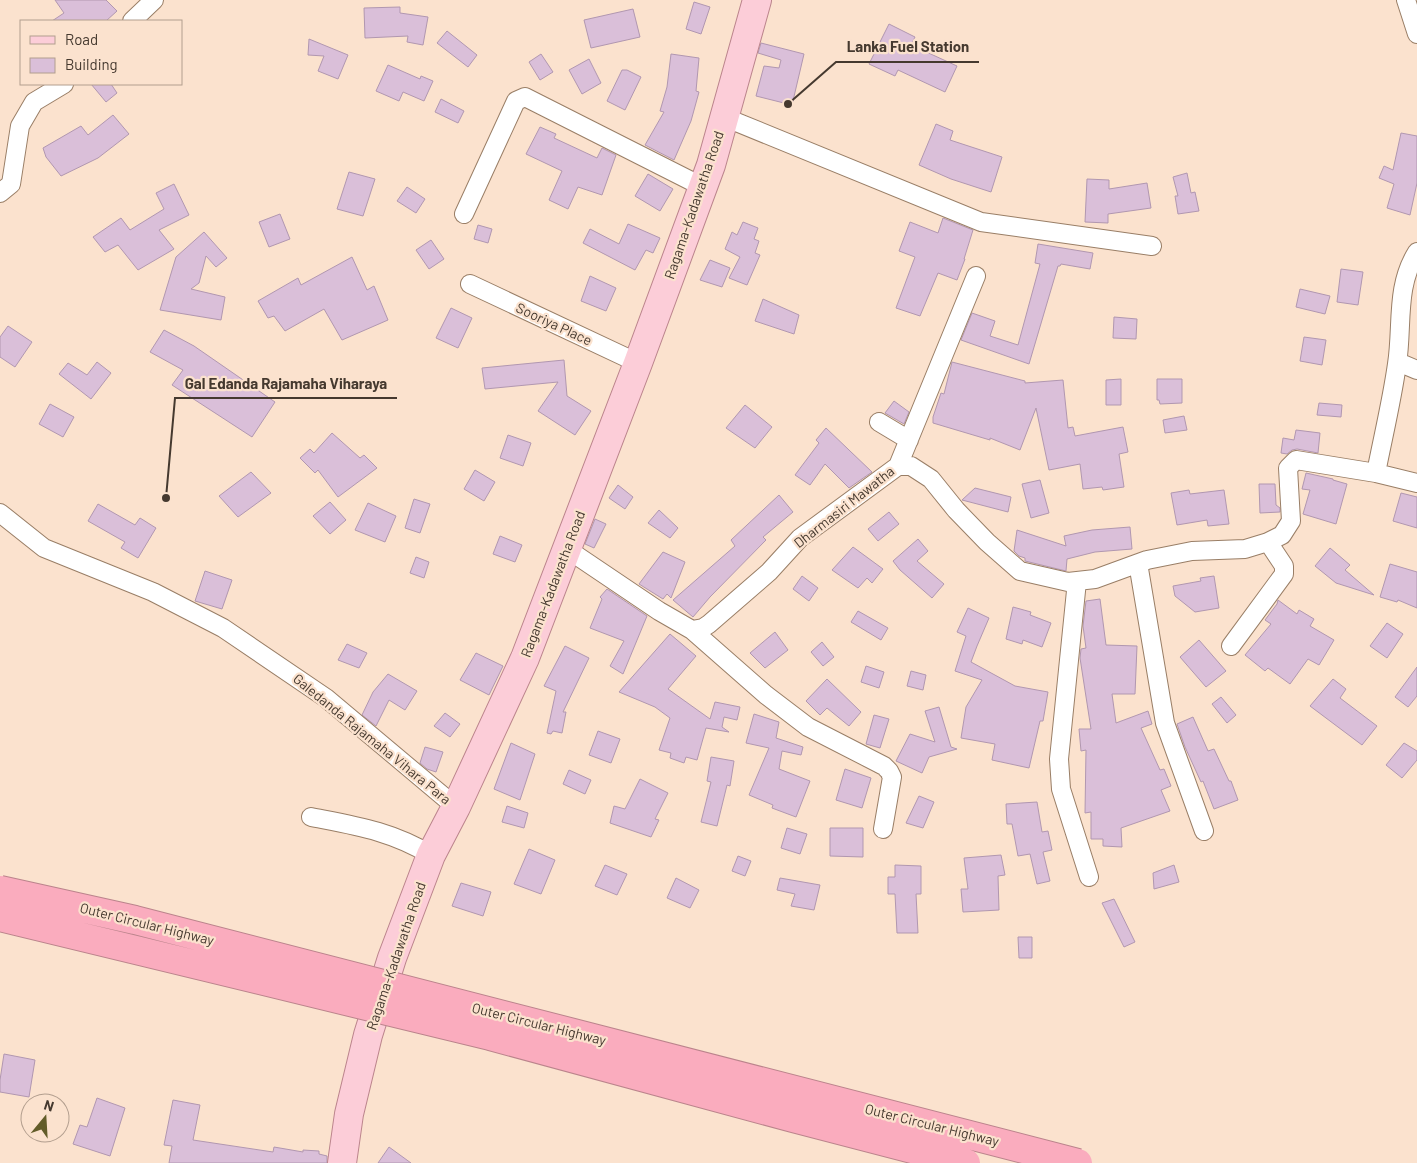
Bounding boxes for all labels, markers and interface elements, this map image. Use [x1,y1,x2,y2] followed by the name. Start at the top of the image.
[20,20,182,85] legend
[65,30,98,48] text: Road
[836,32,979,62] callout: Lanka Fuel Station
[847,37,969,55] text: Lanka Fuel Station
[65,55,118,73] text: Building
[660,128,727,281] street label: Ragama-Kadawatha Road
[514,299,595,349] street label: Sooriya Place
[175,368,397,398] callout: Gal Edanda Rajamaha Viharaya
[185,374,387,392] text: Gal Edanda Rajamaha Viharaya
[790,462,897,551] street label: Dharmasiri Mawatha
[517,508,588,660] street label: Ragama-Kadawatha Road
[290,670,455,807] street label: Galedanda Rajamaha Vihara Para
[362,879,429,1032] street label: Ragama-Kadawatha Road
[78,899,217,949] street label: Outer Circular Highway
[470,999,609,1049] street label: Outer Circular Highway
[20,1093,70,1143] north arrow
[42,1096,56,1115] text: N
[863,1100,1002,1150] street label: Outer Circular Highway

